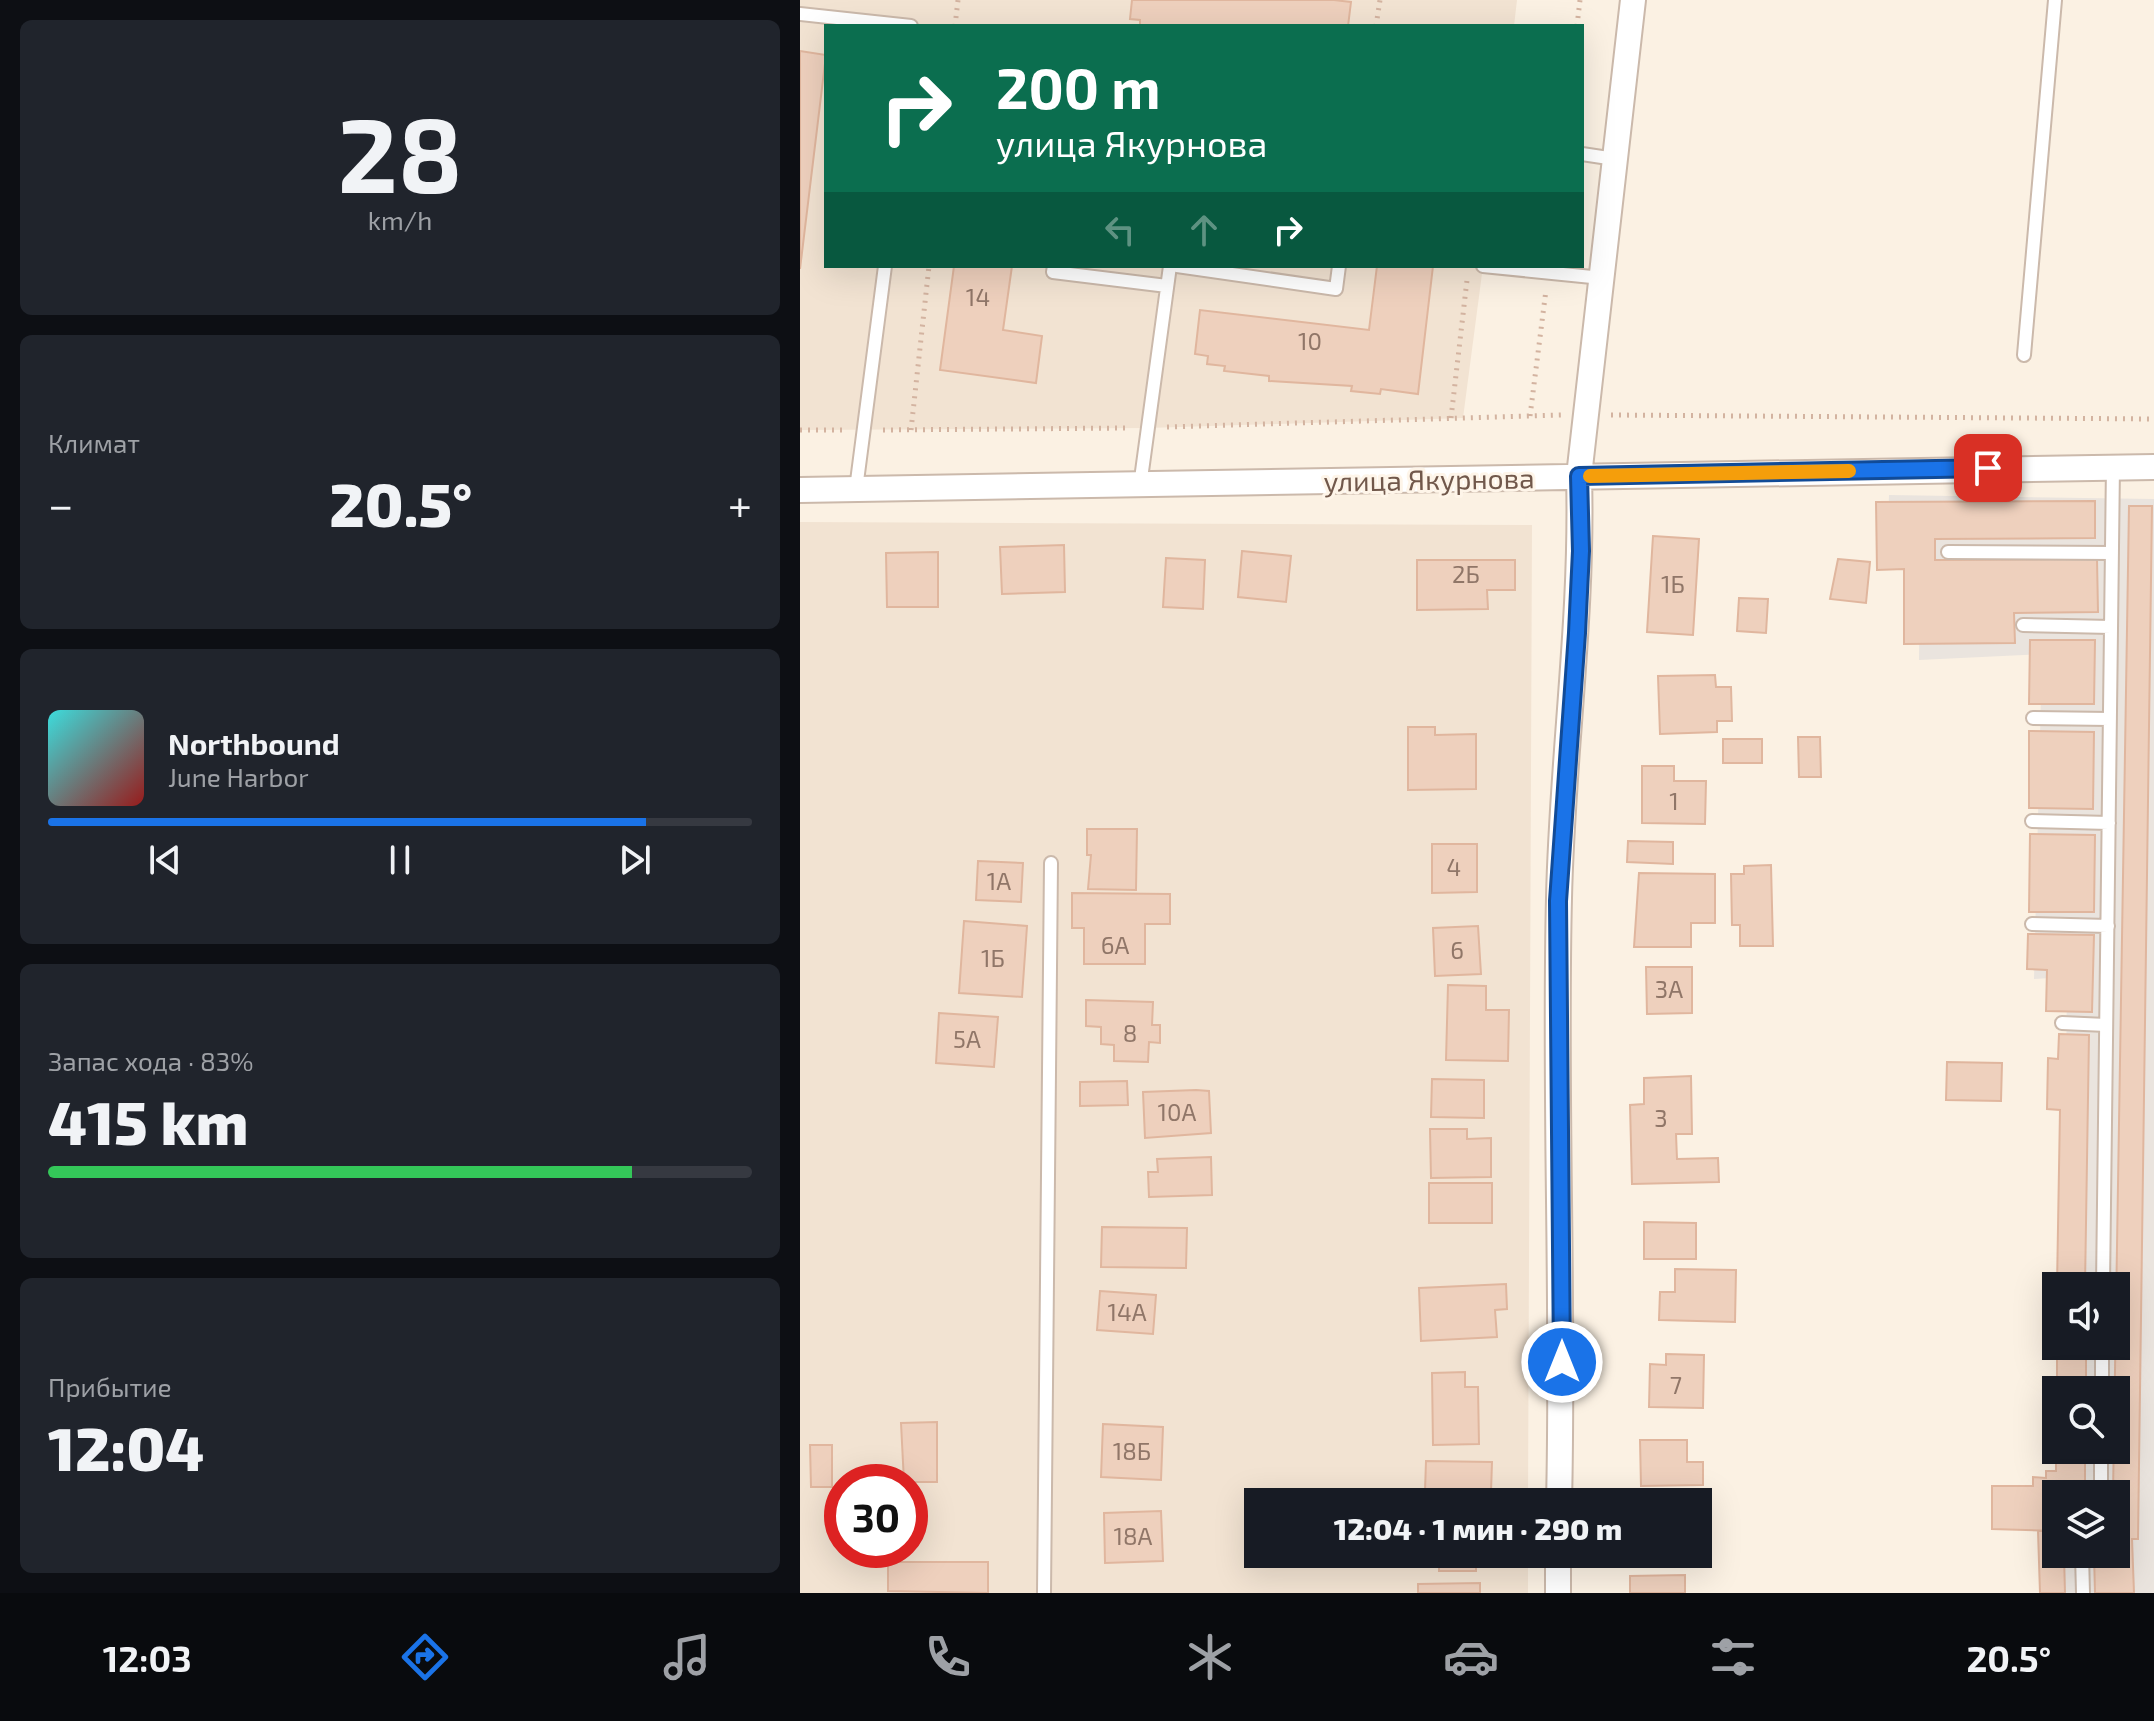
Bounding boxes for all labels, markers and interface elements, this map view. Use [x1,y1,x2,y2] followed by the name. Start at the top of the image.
[996,53,1161,120] text: 200 m
[864,56,968,160] icon: right
[337,89,463,214] text: 28
[996,121,1267,164] text: улица Якурнова
[368,204,432,235] text: km/h
[1098,208,1142,252] icon: left
[1182,208,1226,252] icon: ahead
[1266,208,1310,252] icon: right
[966,282,990,311] house number: 14
[1298,326,1322,355] house number: 10
[48,427,140,458] text: Климат
[1954,434,2022,502] pin
[1966,446,2010,490] icon: arrive
[1323,460,1535,498] street label: улица Якурнова
[329,467,472,539] text: 20.5°
[48,477,74,530] text: −
[728,477,752,530] text: +
[1452,559,1480,588] house number: 2Б
[1661,569,1685,598] house number: 1Б
[168,725,340,761] text: Northbound
[168,761,309,792] text: June Harbor
[1669,786,1679,815] house number: 1
[143,838,187,882] icon: previous
[378,838,422,882] icon: pause
[613,838,657,882] icon: next
[1447,852,1461,881] house number: 4
[987,866,1011,895] house number: 1А
[1101,930,1129,959] house number: 6А
[1450,935,1464,964] house number: 6
[981,943,1005,972] house number: 1Б
[1655,974,1683,1003] house number: 3А
[1123,1018,1137,1047] house number: 8
[953,1024,981,1053] house number: 5А
[48,1045,253,1076] text: Запас хода · 83%
[48,1085,249,1157] text: 415 km
[1158,1097,1197,1126] house number: 10А
[1654,1103,1668,1132] house number: 3
[2042,1272,2130,1568] map controls
[2042,1272,2130,1360] button: sound
[1107,1297,1147,1326] house number: 14А
[1520,1320,1604,1404] position arrow
[1670,1370,1682,1399] house number: 7
[48,1371,172,1402] text: Прибытие
[2042,1376,2130,1464] button: search
[48,1411,204,1483] text: 12:04
[1113,1436,1151,1465] house number: 18Б
[824,1464,928,1568] speed limit sign: 30
[2042,1480,2130,1568] button: layers
[1334,1510,1622,1546] text: 12:04 · 1 мин · 290 m
[1113,1521,1153,1550] house number: 18А
[397,1629,453,1685] icon: directions
[659,1629,715,1685] icon: music
[920,1629,976,1685] icon: phone
[1182,1629,1238,1685] icon: climate
[1443,1629,1499,1685] icon: car
[1705,1629,1761,1685] icon: filters
[103,1636,192,1679] text: 12:03
[1966,1636,2051,1679] text: 20.5°

